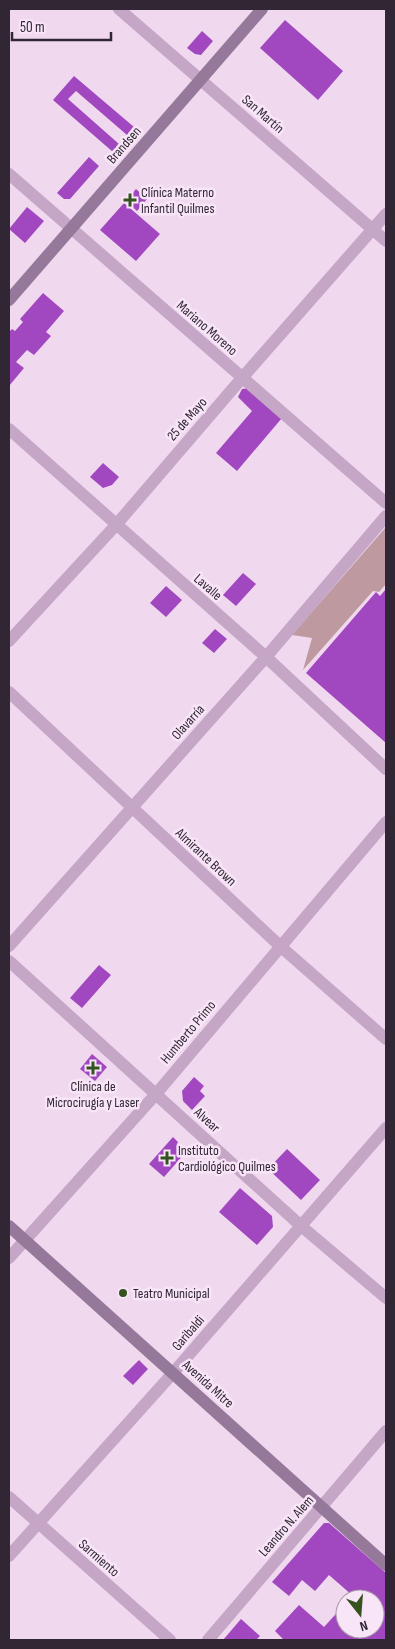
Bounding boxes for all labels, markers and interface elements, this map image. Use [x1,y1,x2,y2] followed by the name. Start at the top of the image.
[12,10,111,42] scale bar
[20,18,45,37] text: 50 m
[238,91,288,137] street label: San Martín
[103,123,145,167] street label: Brandsen
[141,184,215,217] place label: Clínica Materno Infantil Quilmes
[123,193,137,207] marker: Clínica Materno Infantil Quilmes
[173,297,241,359] street label: Mariano Moreno
[164,394,211,444] street label: 25 de Mayo
[190,570,226,604] street label: Lavalle
[168,701,208,743] street label: Olavarría
[171,824,240,890] street label: Almirante Brown
[157,997,219,1067] street label: Humberto Primo
[86,1061,100,1075] marker: Clínica de Microcirugía y Laser
[47,1078,139,1111] place label: Clínica de Microcirugía y Laser
[190,1103,224,1136] street label: Alvear
[178,1142,276,1175] place label: Instituto Cardiológico Quilmes
[160,1151,174,1165] marker: Instituto Cardiológico Quilmes
[133,1285,210,1302] place label: Teatro Municipal
[117,1287,129,1299] marker: Teatro Municipal
[168,1312,208,1354] street label: Garibaldi
[178,1356,237,1412] street label: Avenida Mitre
[255,1492,317,1560] street label: Leandro N. Alem
[75,1536,123,1581] street label: Sarmiento
[335,1589,385,1639] north arrow
[358,1617,370,1635] text: N

